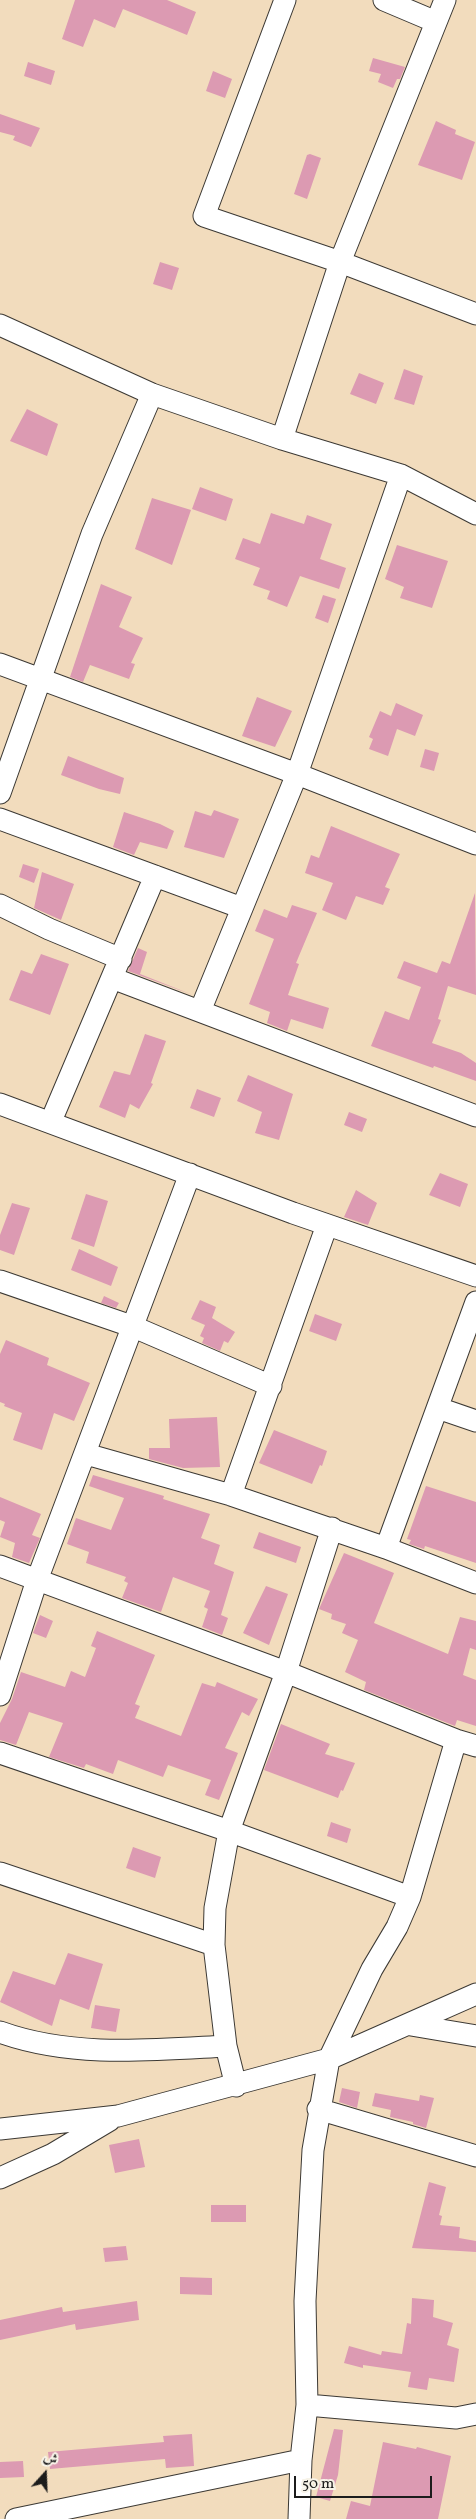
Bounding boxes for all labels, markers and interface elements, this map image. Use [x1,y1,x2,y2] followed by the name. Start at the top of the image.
[41,2448,60,2471] text: ش
[20,2449,70,2499] north arrow
[296,2466,434,2498] scale bar
[302,2474,334,2495] text: 50 m

